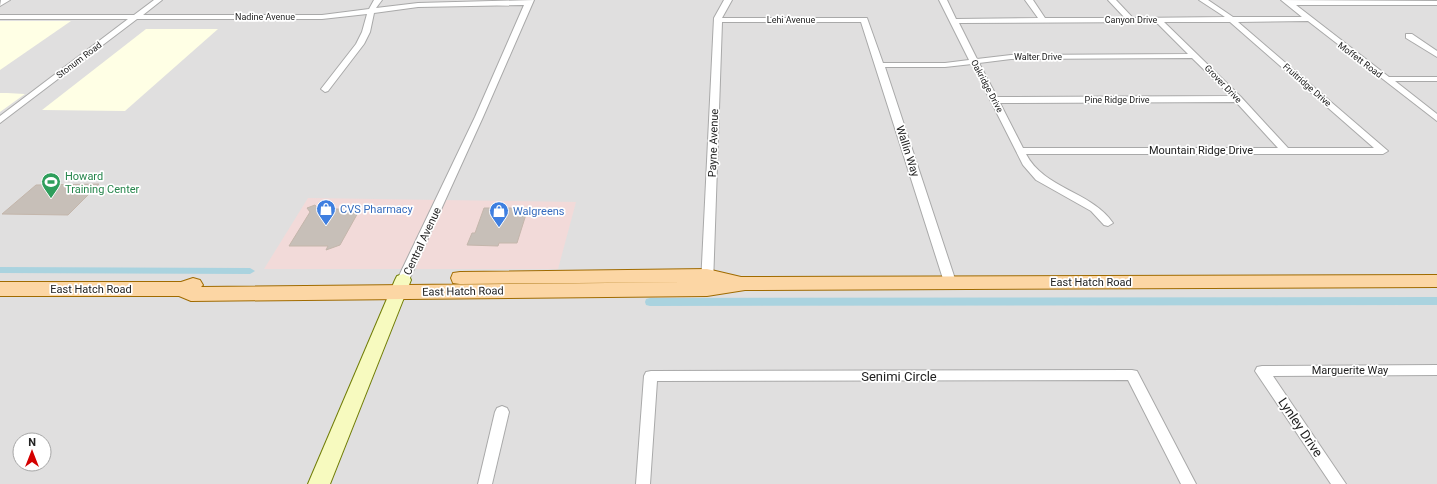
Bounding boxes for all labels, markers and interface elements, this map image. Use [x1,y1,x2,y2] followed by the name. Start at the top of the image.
[235,12,295,22] street label: Nadine Avenue
[767,15,815,25] street label: Lehi Avenue
[1105,15,1157,25] street label: Canyon Drive
[54,40,104,80] street label: Stonum Road
[1336,40,1384,80] street label: Moffett Road
[1014,52,1062,62] street label: Walter Drive
[969,58,1005,114] street label: Oakridge Drive
[1281,61,1333,109] street label: Fruitridge Drive
[1202,63,1244,105] street label: Grover Drive
[1085,95,1150,105] street label: Pine Ridge Drive
[706,108,721,178] street label: Payne Avenue
[893,124,922,179] street label: Wallin Way
[1149,144,1253,157] street label: Mountain Ridge Drive
[65,170,140,196] place label: Howard Training Center
[40,171,62,199] sports icon: Howard Training Center
[315,198,337,226] shop icon: CVS Pharmacy
[488,200,510,228] shop icon: Walgreens
[340,203,414,216] place label: CVS Pharmacy
[401,205,444,277] street label: Central Avenue
[513,205,565,218] place label: Walgreens
[1050,276,1132,289] street label: East Hatch Road
[50,283,132,296] street label: East Hatch Road
[422,284,504,299] street label: East Hatch Road
[1312,364,1389,377] street label: Marguerite Way
[861,369,937,384] street label: Senimi Circle
[1275,395,1326,460] street label: Lynley Drive
[12,432,52,472] north arrow
[28,436,36,449] text: N

